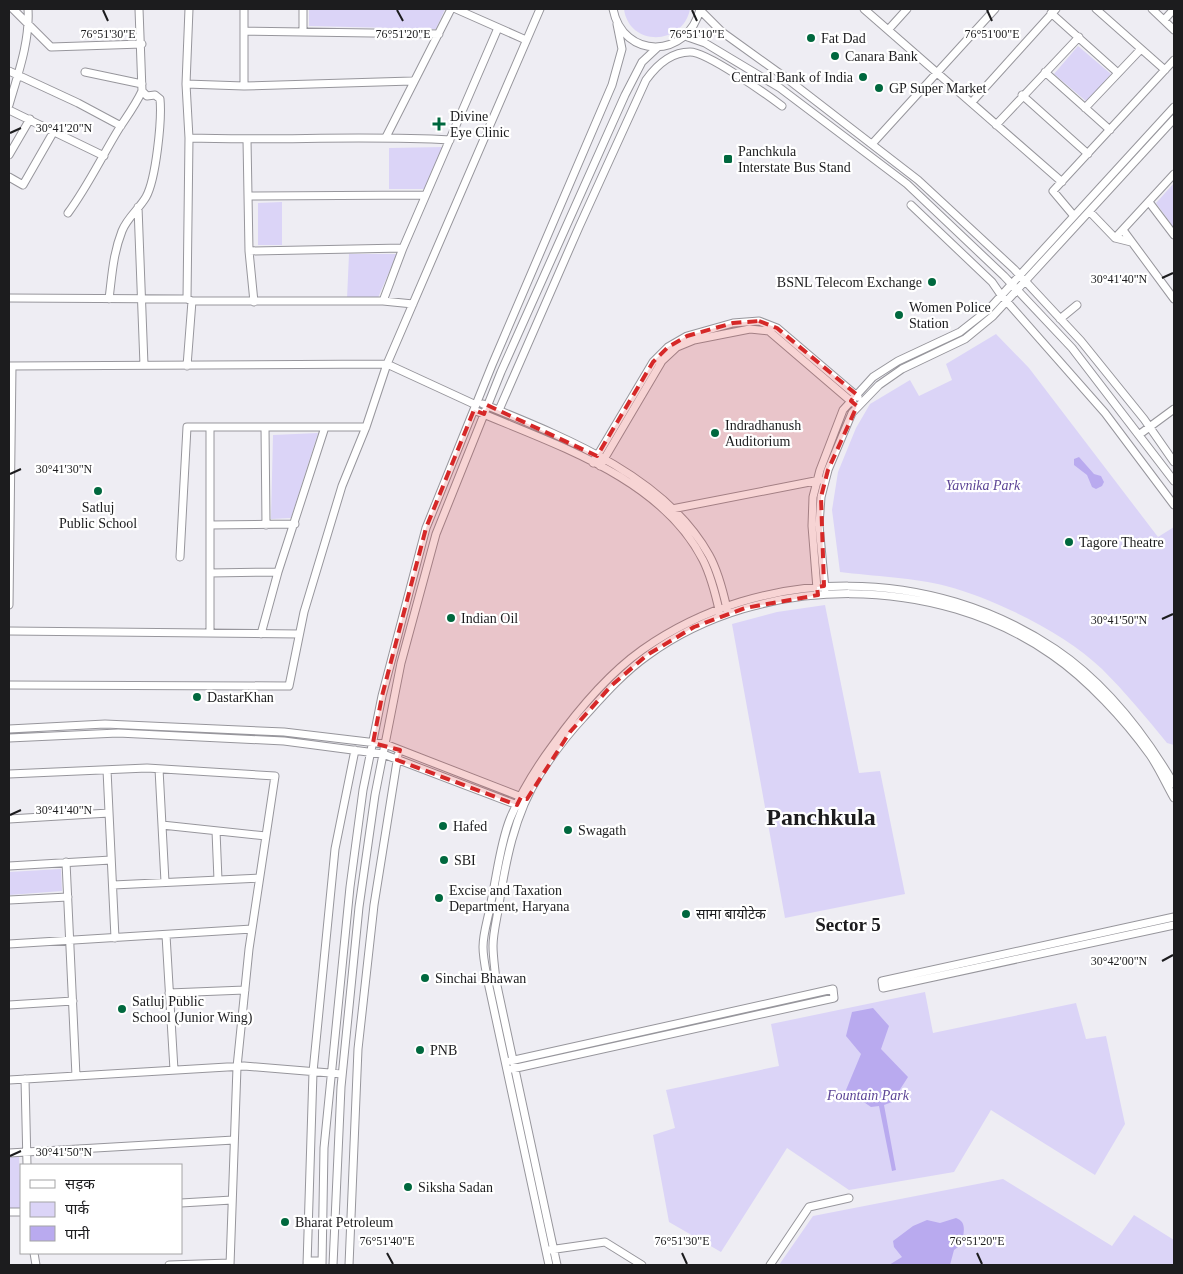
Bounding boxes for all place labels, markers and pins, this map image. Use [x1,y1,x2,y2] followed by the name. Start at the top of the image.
[821,31,866,46] place label: Fat Dad
[805,32,817,44] marker: Fat Dad
[845,49,918,64] place label: Canara Bank
[829,50,841,62] marker: Canara Bank
[731,70,854,85] place label: Central Bank of India
[857,71,869,83] marker: Central Bank of India
[889,81,987,96] place label: GP Super Market
[873,82,885,94] marker: GP Super Market
[450,109,510,140] place label: Divine Eye Clinic
[432,117,446,131] marker: Divine Eye Clinic
[738,144,851,175] place label: Panchkula Interstate Bus Stand
[722,153,734,165] marker: Panchkula Interstate Bus Stand
[777,275,922,290] place label: BSNL Telecom Exchange
[926,276,938,288] marker: BSNL Telecom Exchange
[909,300,991,331] place label: Women Police Station
[893,309,905,321] marker: Women Police Station
[725,418,801,449] place label: Indradhanush Auditorium
[709,427,721,439] marker: Indradhanush Auditorium
[92,485,104,497] marker: Satluj Public School
[59,500,137,531] place label: Satluj Public School
[1079,535,1164,550] place label: Tagore Theatre
[1063,536,1075,548] marker: Tagore Theatre
[461,611,518,626] place label: Indian Oil
[445,612,457,624] marker: Indian Oil
[207,690,274,705] place label: DastarKhan
[191,691,203,703] marker: DastarKhan
[453,819,487,834] place label: Hafed
[437,820,449,832] marker: Hafed
[578,823,626,838] place label: Swagath
[562,824,574,836] marker: Swagath
[454,853,476,868] place label: SBI
[438,854,450,866] marker: SBI
[449,883,570,914] place label: Excise and Taxation Department, Haryana
[433,892,445,904] marker: Excise and Taxation Department, Haryana
[696,905,766,922] place label: सामा बायोटेक
[680,908,692,920] marker: सामा बायोटेक
[435,971,526,986] place label: Sinchai Bhawan
[419,972,431,984] marker: Sinchai Bhawan
[132,994,253,1026] place label: Satluj Public School (Junior Wing)
[116,1003,128,1015] marker: Satluj Public School (Junior Wing)
[430,1043,457,1058] place label: PNB
[414,1044,426,1056] marker: PNB
[418,1180,493,1195] place label: Siksha Sadan
[402,1181,414,1193] marker: Siksha Sadan
[295,1215,393,1230] place label: Bharat Petroleum
[279,1216,291,1228] marker: Bharat Petroleum

